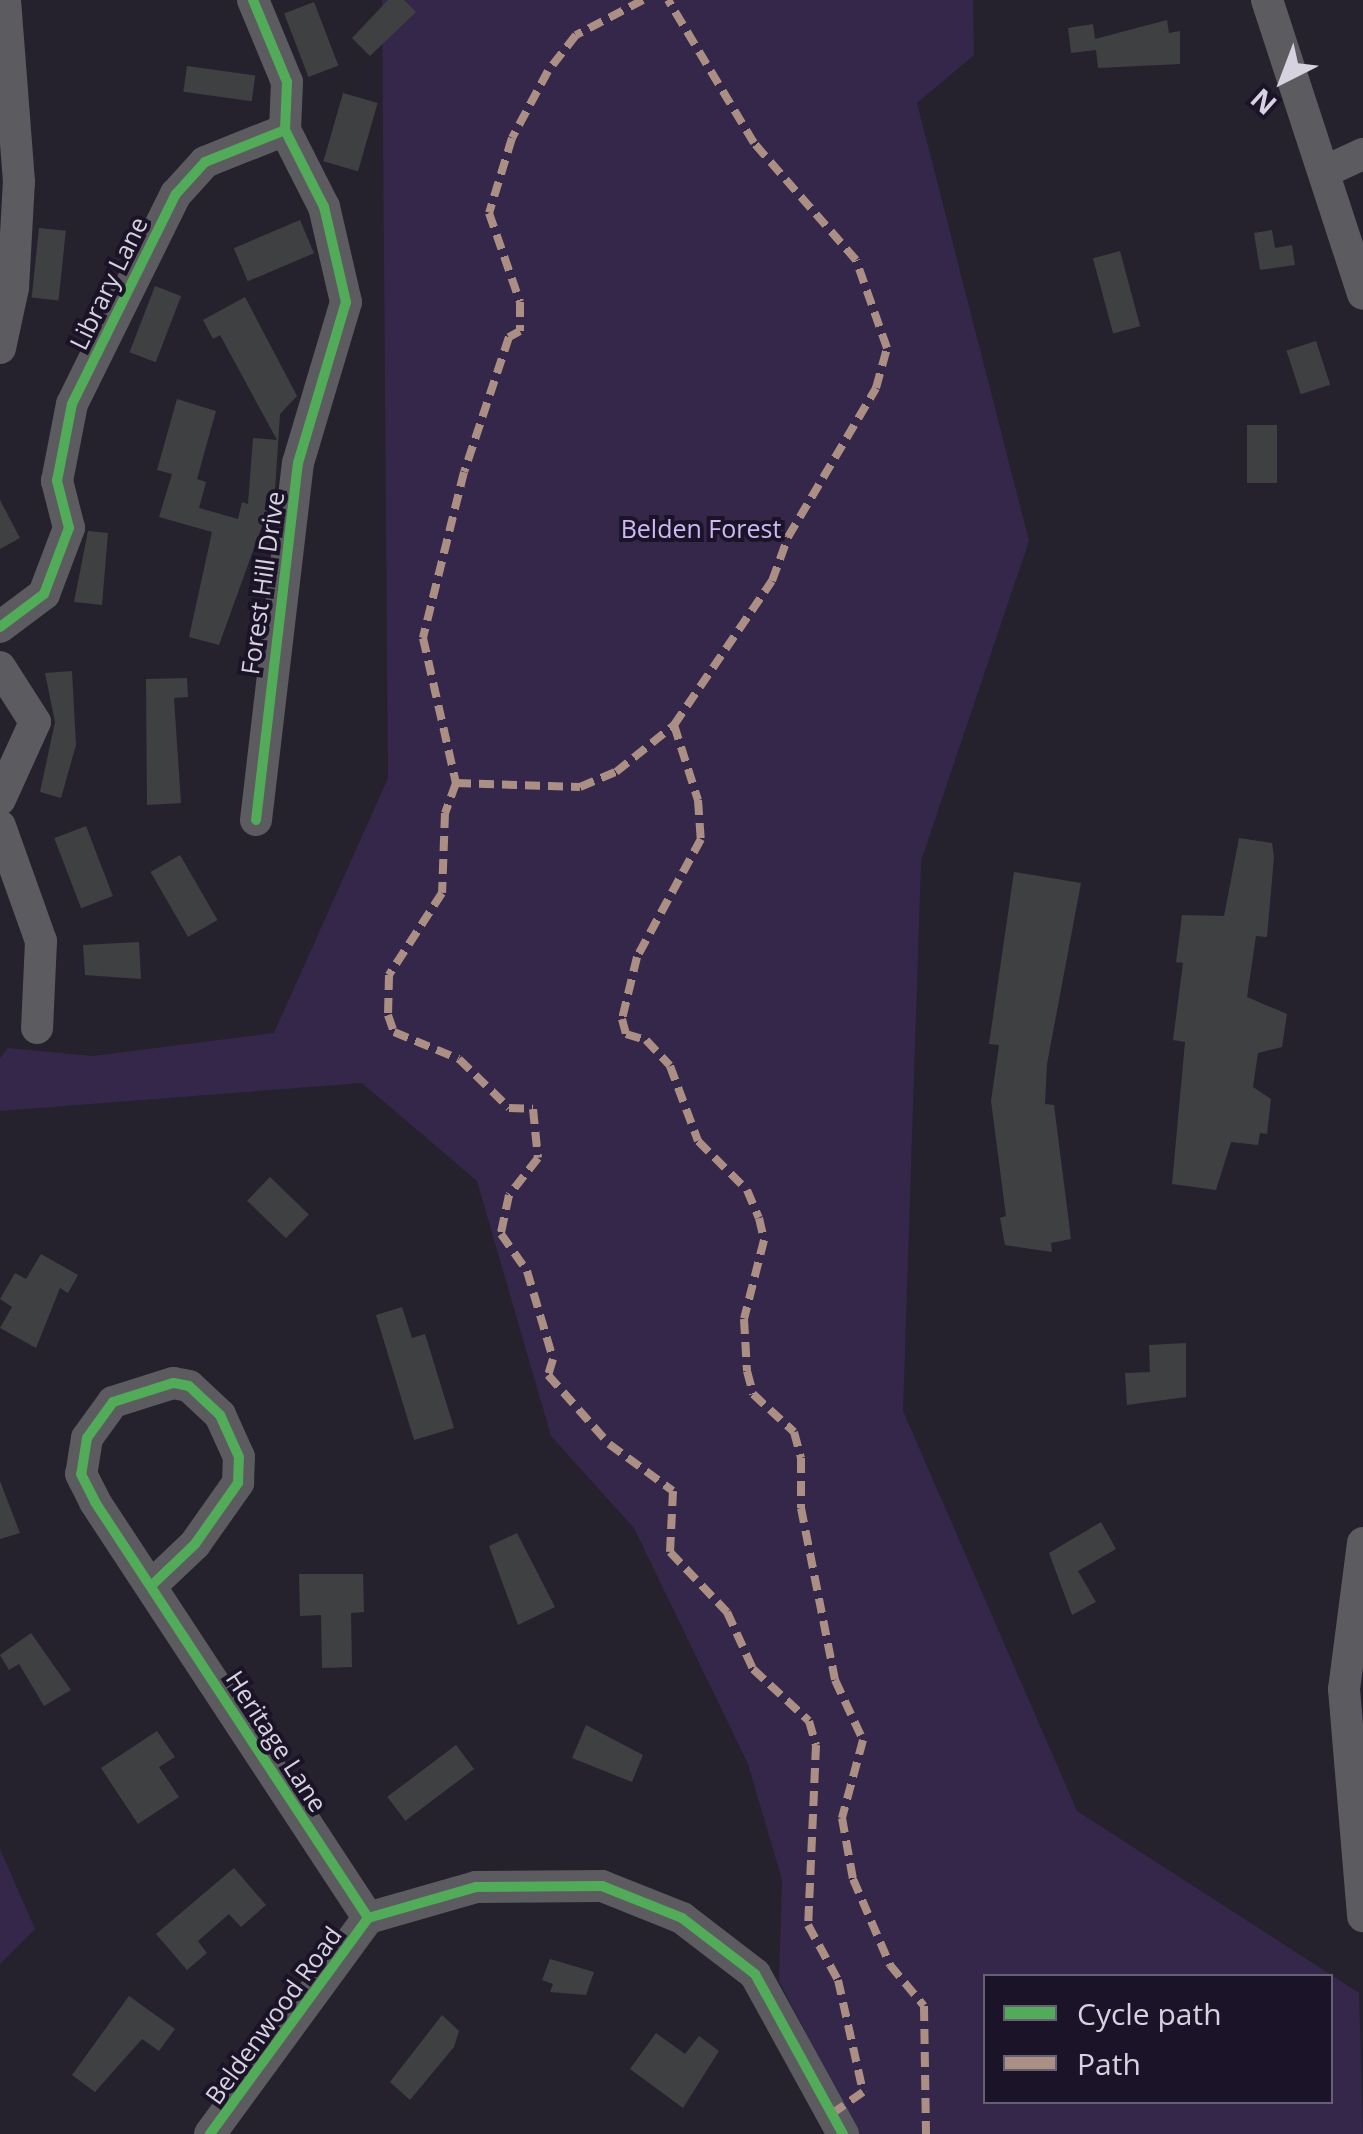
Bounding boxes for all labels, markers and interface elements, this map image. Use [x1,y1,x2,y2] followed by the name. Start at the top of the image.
[1233,30,1333,130] north arrow
[1242,81,1284,124] text: N
[63,212,153,354] street label: Library Lane
[234,490,290,676] street label: Forest Hill Drive
[621,513,781,543] park label: Belden Forest
[220,1665,334,1817] street label: Heritage Lane
[199,1920,347,2110] street label: Beldenwood Road
[983,1974,1333,2104] legend
[1077,1993,1222,2034] text: Cycle path
[1077,2043,1141,2084] text: Path

